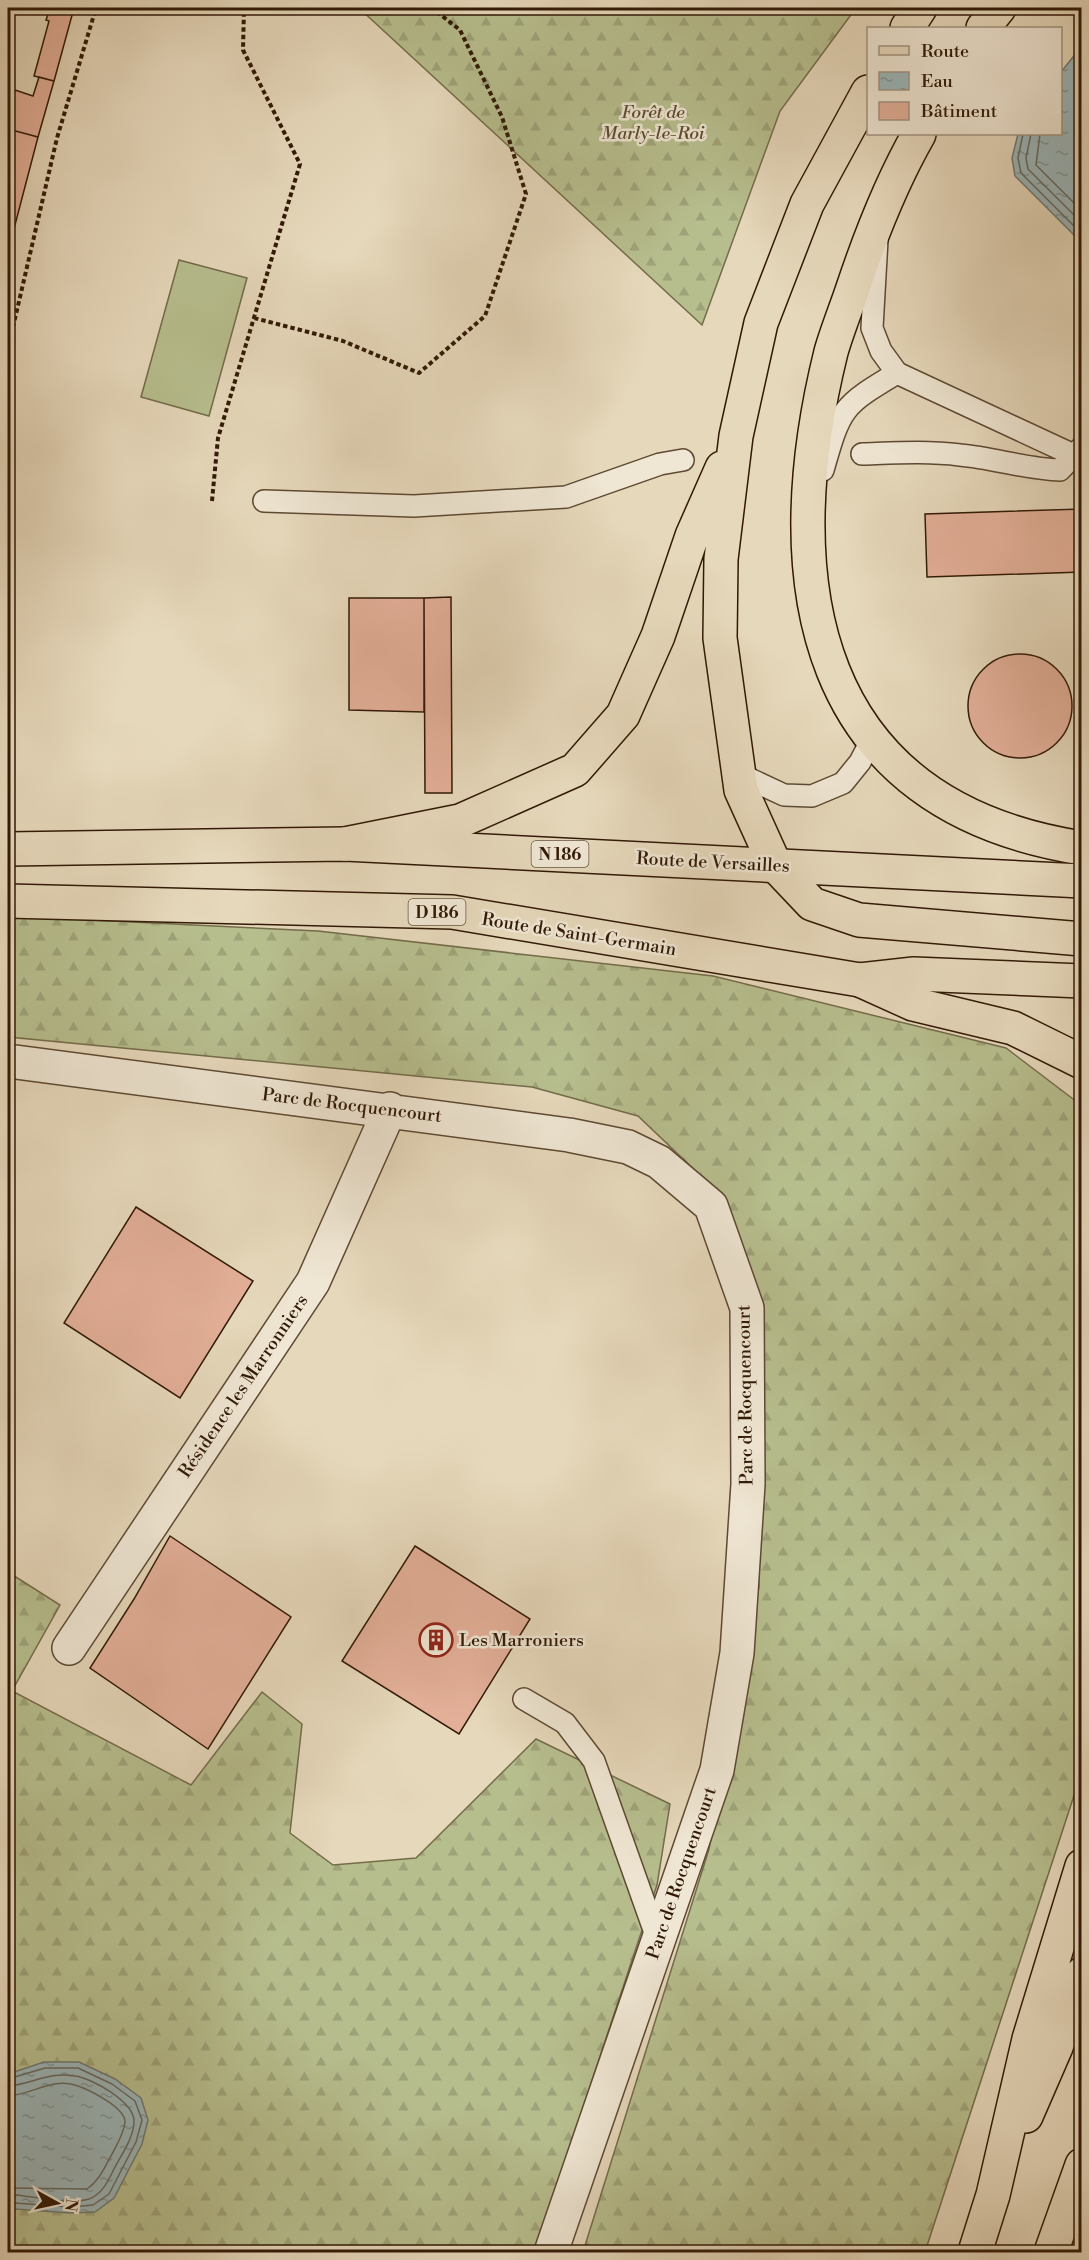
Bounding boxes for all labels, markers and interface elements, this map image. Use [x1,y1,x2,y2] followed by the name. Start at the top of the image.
[867,27,1062,135] legend
[921,40,969,63] text: Route
[921,70,954,93] text: Eau
[920,100,998,123] text: Bâtiment
[601,101,705,145] park label: Forêt de Marly-le-Roi
[532,841,588,867] road number: N 186
[636,847,790,878] street label: Route de Versailles
[408,899,466,925] road number: D 186
[480,908,678,961] street label: Route de Saint-Germain
[261,1083,444,1128] street label: Parc de Rocquencourt
[173,1290,313,1482] street label: Résidence les Marronniers
[732,1304,759,1486] street label: Parc de Rocquencourt
[418,1622,454,1658] building icon: Les Marroniers
[459,1629,584,1652] place label: Les Marroniers
[641,1783,722,1962] street label: Parc de Rocquencourt
[27,2173,87,2233] north arrow
[60,2197,82,2213] text: N

